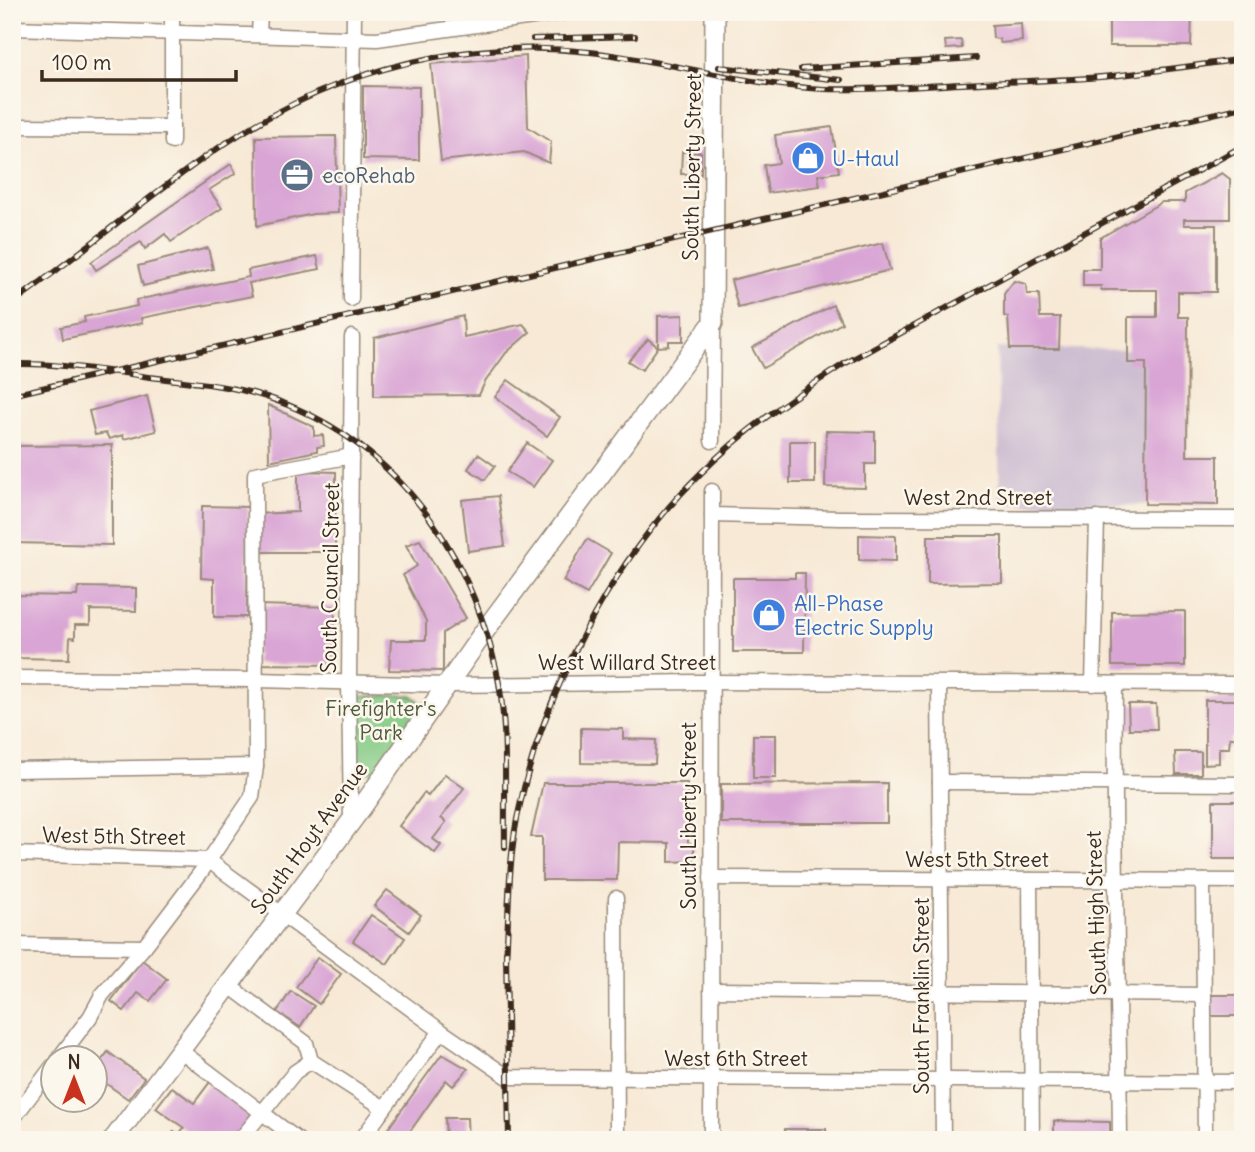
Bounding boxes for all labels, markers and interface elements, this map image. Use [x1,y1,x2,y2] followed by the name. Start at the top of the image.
[42,38,236,82] scale bar
[52,49,111,76] text: 100 m
[677,73,707,261] street label: South Liberty Street
[789,139,827,177] shop icon: U-Haul
[832,145,899,172] place label: U-Haul
[278,156,316,194] office icon: ecoRehab
[322,162,415,189] place label: ecoRehab
[315,482,345,674] street label: South Council Street
[904,484,1052,511] street label: West 2nd Street
[794,590,934,641] place label: All-Phase Electric Supply
[750,596,788,634] shop icon: All-Phase Electric Supply
[538,649,716,676] street label: West Willard Street
[325,695,437,746] park label: Firefighter's Park
[675,722,702,910] street label: South Liberty Street
[245,757,373,919] street label: South Hoyt Avenue
[42,821,186,851] street label: West 5th Street
[1080,830,1112,996] street label: South High Street
[905,846,1049,873] street label: West 5th Street
[908,898,935,1094] street label: South Franklin Street
[38,1044,108,1114] north arrow
[664,1045,808,1072] street label: West 6th Street
[67,1050,81,1074] text: N

